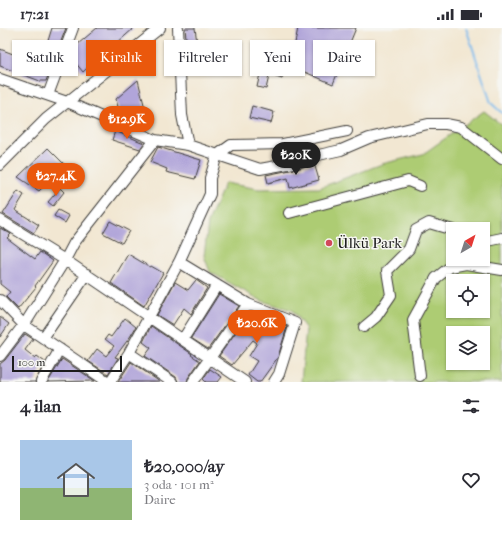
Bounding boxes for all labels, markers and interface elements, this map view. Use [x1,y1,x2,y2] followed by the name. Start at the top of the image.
[20,5,49,23] text: 17:21
[12,40,78,76] chip: Satılık
[86,40,156,76] chip: Kiralık
[164,40,242,76] chip: Filtreler
[250,40,305,76] chip: Yeni
[313,40,375,76] chip: Daire
[94,106,160,140] pin: ₺12.9K
[108,111,146,126] text: ₺12.9K
[272,142,320,176] pin: ₺20K
[281,147,311,162] text: ₺20K
[23,163,89,197] pin: ₺27.4K
[36,168,76,183] text: ₺27.4K
[446,222,490,266] north arrow
[446,222,490,370] map controls
[337,234,402,252] place label: Ülkü Park
[324,238,334,248] marker: Ülkü Park
[446,274,490,318] button: locate
[224,310,290,344] pin: ₺20.6K
[237,315,277,330] text: ₺20.6K
[446,326,490,370] button: layers
[12,354,122,373] scale bar
[18,356,46,369] text: 100 m
[460,395,482,417] icon: filters
[20,396,61,416] text: 4 ilan
[52,456,100,504] icon: home
[144,456,224,476] text: ₺20,000/ay
[460,469,482,491] icon: heart
[144,477,214,492] text: 3 oda · 101 m²
[144,492,176,507] text: Daire

